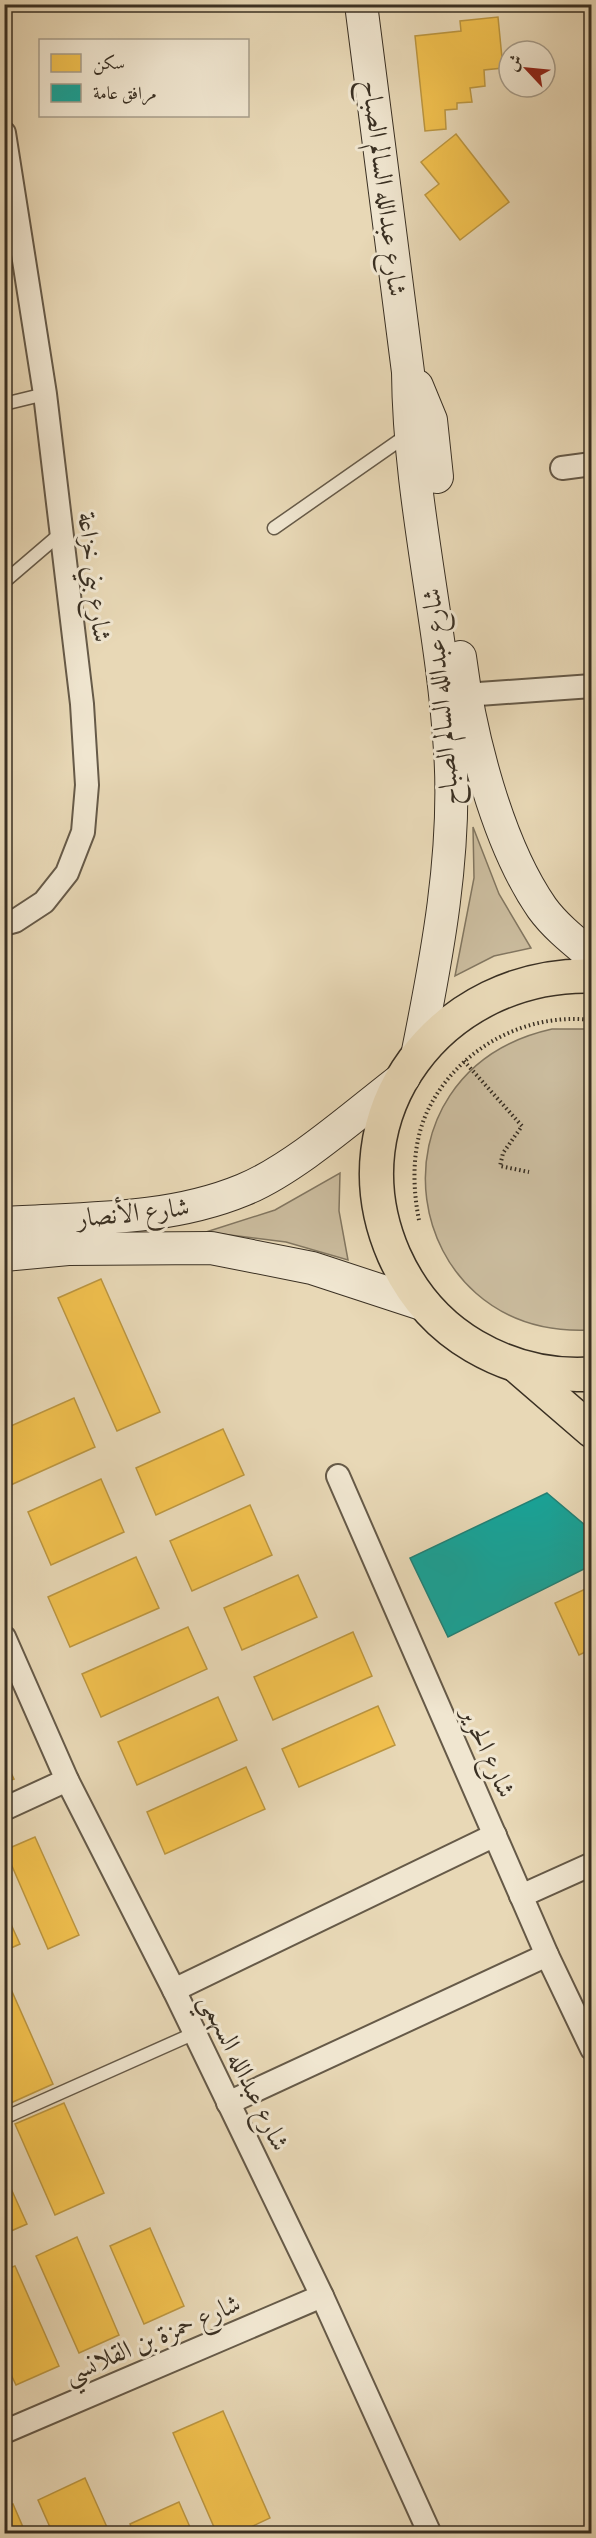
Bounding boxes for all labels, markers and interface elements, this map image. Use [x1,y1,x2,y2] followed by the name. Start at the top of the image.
[39,39,249,117] legend
[497,39,557,99] north arrow
[502,51,530,76] text: ش
[93,52,125,78] text: سكن
[348,78,414,299] street label: شارع عبدالله السالم الصباح
[93,82,157,108] text: مرافق عامة
[64,510,119,645] street label: شارع بني خزاعة
[415,586,473,807] street label: شارع عبدالله السالم الصباح
[72,1188,192,1240] street label: شارع الأنصار
[448,1699,523,1805] street label: شارع الحرير
[185,1988,297,2160] street label: شارع عبدالله السهمي
[59,2286,248,2397] street label: شارع حمزة بن القلانسي

